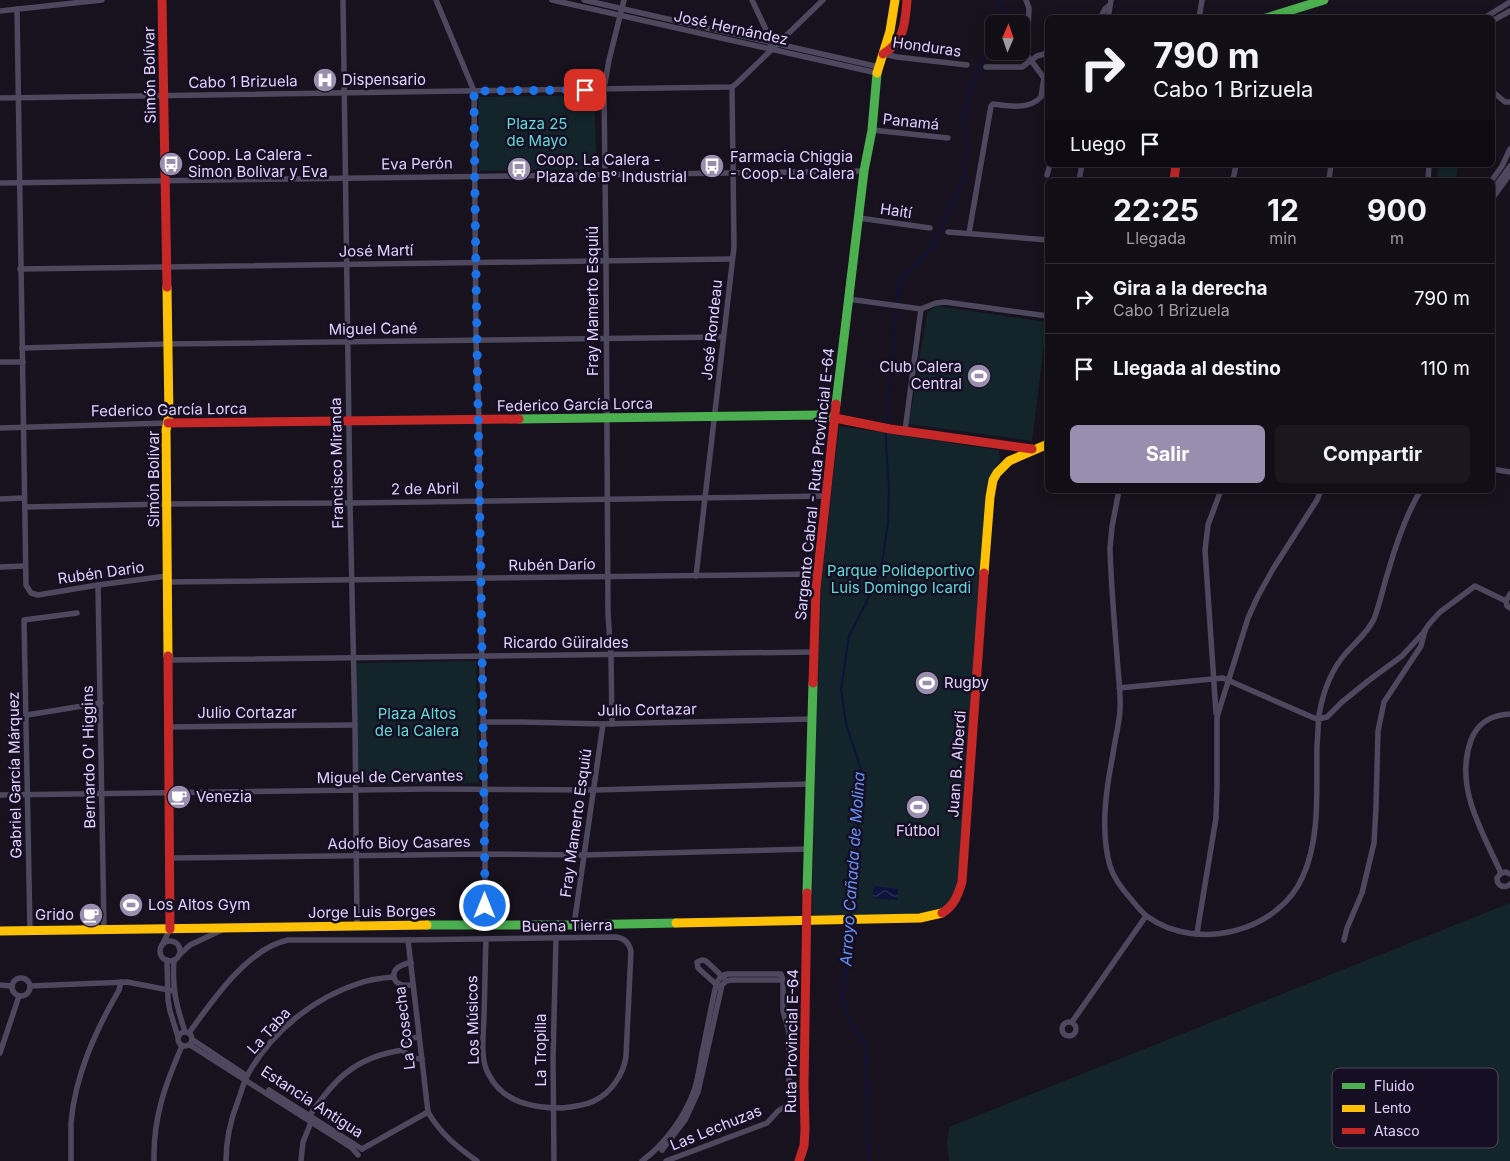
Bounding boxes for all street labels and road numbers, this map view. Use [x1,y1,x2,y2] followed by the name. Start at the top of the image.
[672,6,790,49] street label: José Hernández
[139,26,160,124] street label: Simón Bolívar
[892,32,963,61] street label: Honduras
[188,71,298,92] street label: Cabo 1 Brizuela
[882,109,940,134] street label: Panamá
[381,153,453,174] street label: Eva Perón
[879,199,913,222] street label: Haití
[583,226,602,376] street label: Fray Mamerto Esquiú
[338,240,414,261] street label: José Martí
[697,279,726,381] street label: José Rondeau
[328,318,418,339] street label: Miguel Cané
[791,347,838,621] street label: Sargento Cabral - Ruta Provincial E-64
[497,394,653,415] street label: Federico García Lorca
[326,397,347,529] street label: Francisco Miranda
[91,399,247,420] street label: Federico García Lorca
[144,430,163,527] street label: Simón Bolívar
[391,478,459,499] street label: 2 de Abril
[508,554,596,575] street label: Rubén Darío
[56,557,145,588] street label: Rubén Dario
[503,633,629,652] street label: Ricardo Güiraldes
[78,685,99,829] street label: Bernardo O' Higgins
[4,691,25,859] street label: Gabriel García Márquez
[597,699,697,720] street label: Julio Cortazar
[197,703,297,722] street label: Julio Cortazar
[943,710,970,818] street label: Juan B. Alberdi
[556,747,595,899] street label: Fray Mamerto Esquiú
[317,766,464,787] street label: Miguel de Cervantes
[327,832,471,853] street label: Adolfo Bioy Casares
[308,901,436,922] street label: Jorge Luis Borges
[521,915,613,936] street label: Buena Tierra
[781,969,802,1113] street label: Ruta Provincial E-64
[462,975,483,1065] street label: Los Músicos
[390,985,419,1071] street label: La Cosecha
[243,1004,294,1058] street label: La Taba
[531,1014,550,1086] street label: La Tropilla
[257,1061,367,1142] street label: Estancia Antigua
[667,1100,765,1155] street label: Las Lechuzas

